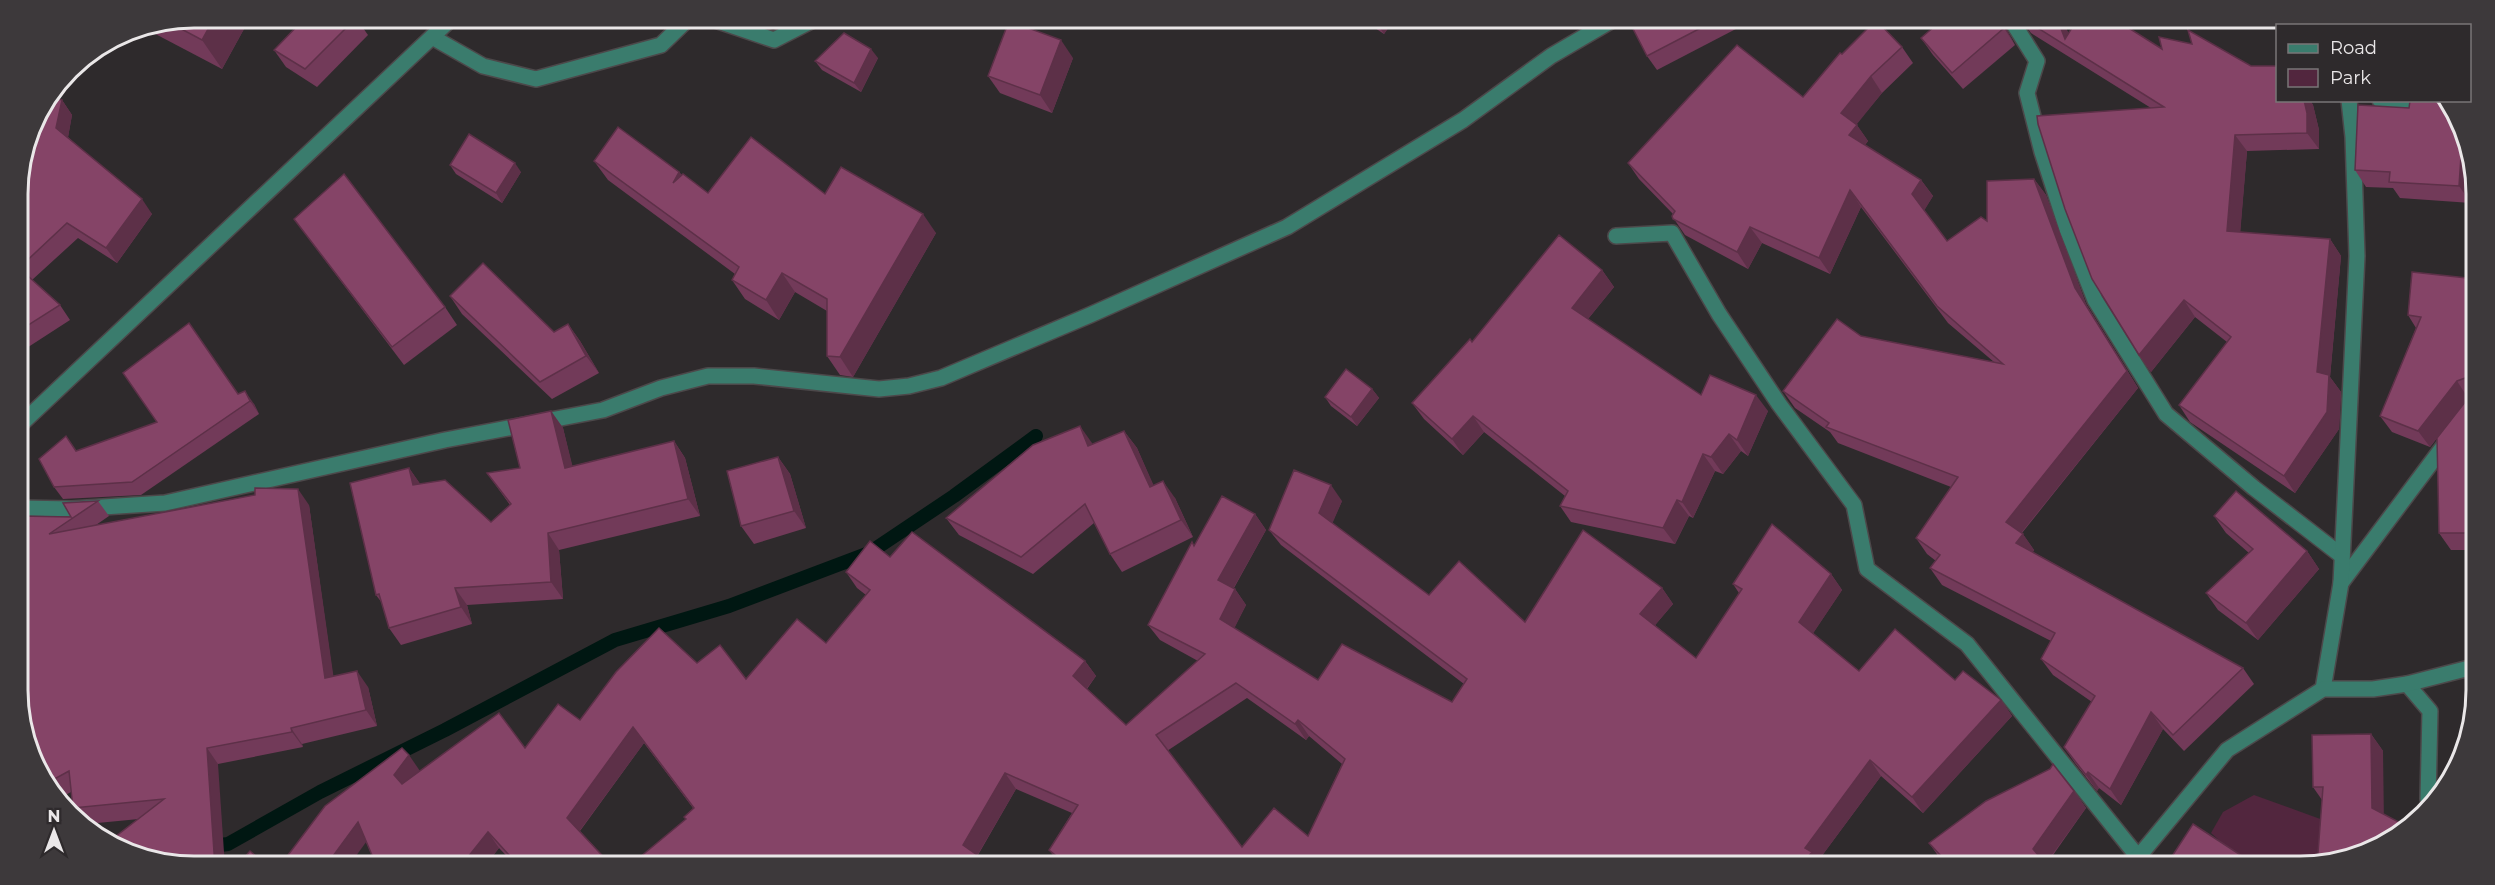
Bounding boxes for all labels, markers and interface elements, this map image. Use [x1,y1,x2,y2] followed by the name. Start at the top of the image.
[2276,24,2471,102] legend
[2330,37,2377,59] text: Road
[2330,67,2371,89] text: Park
[24,801,84,861] north arrow
[48,807,60,826] text: N

